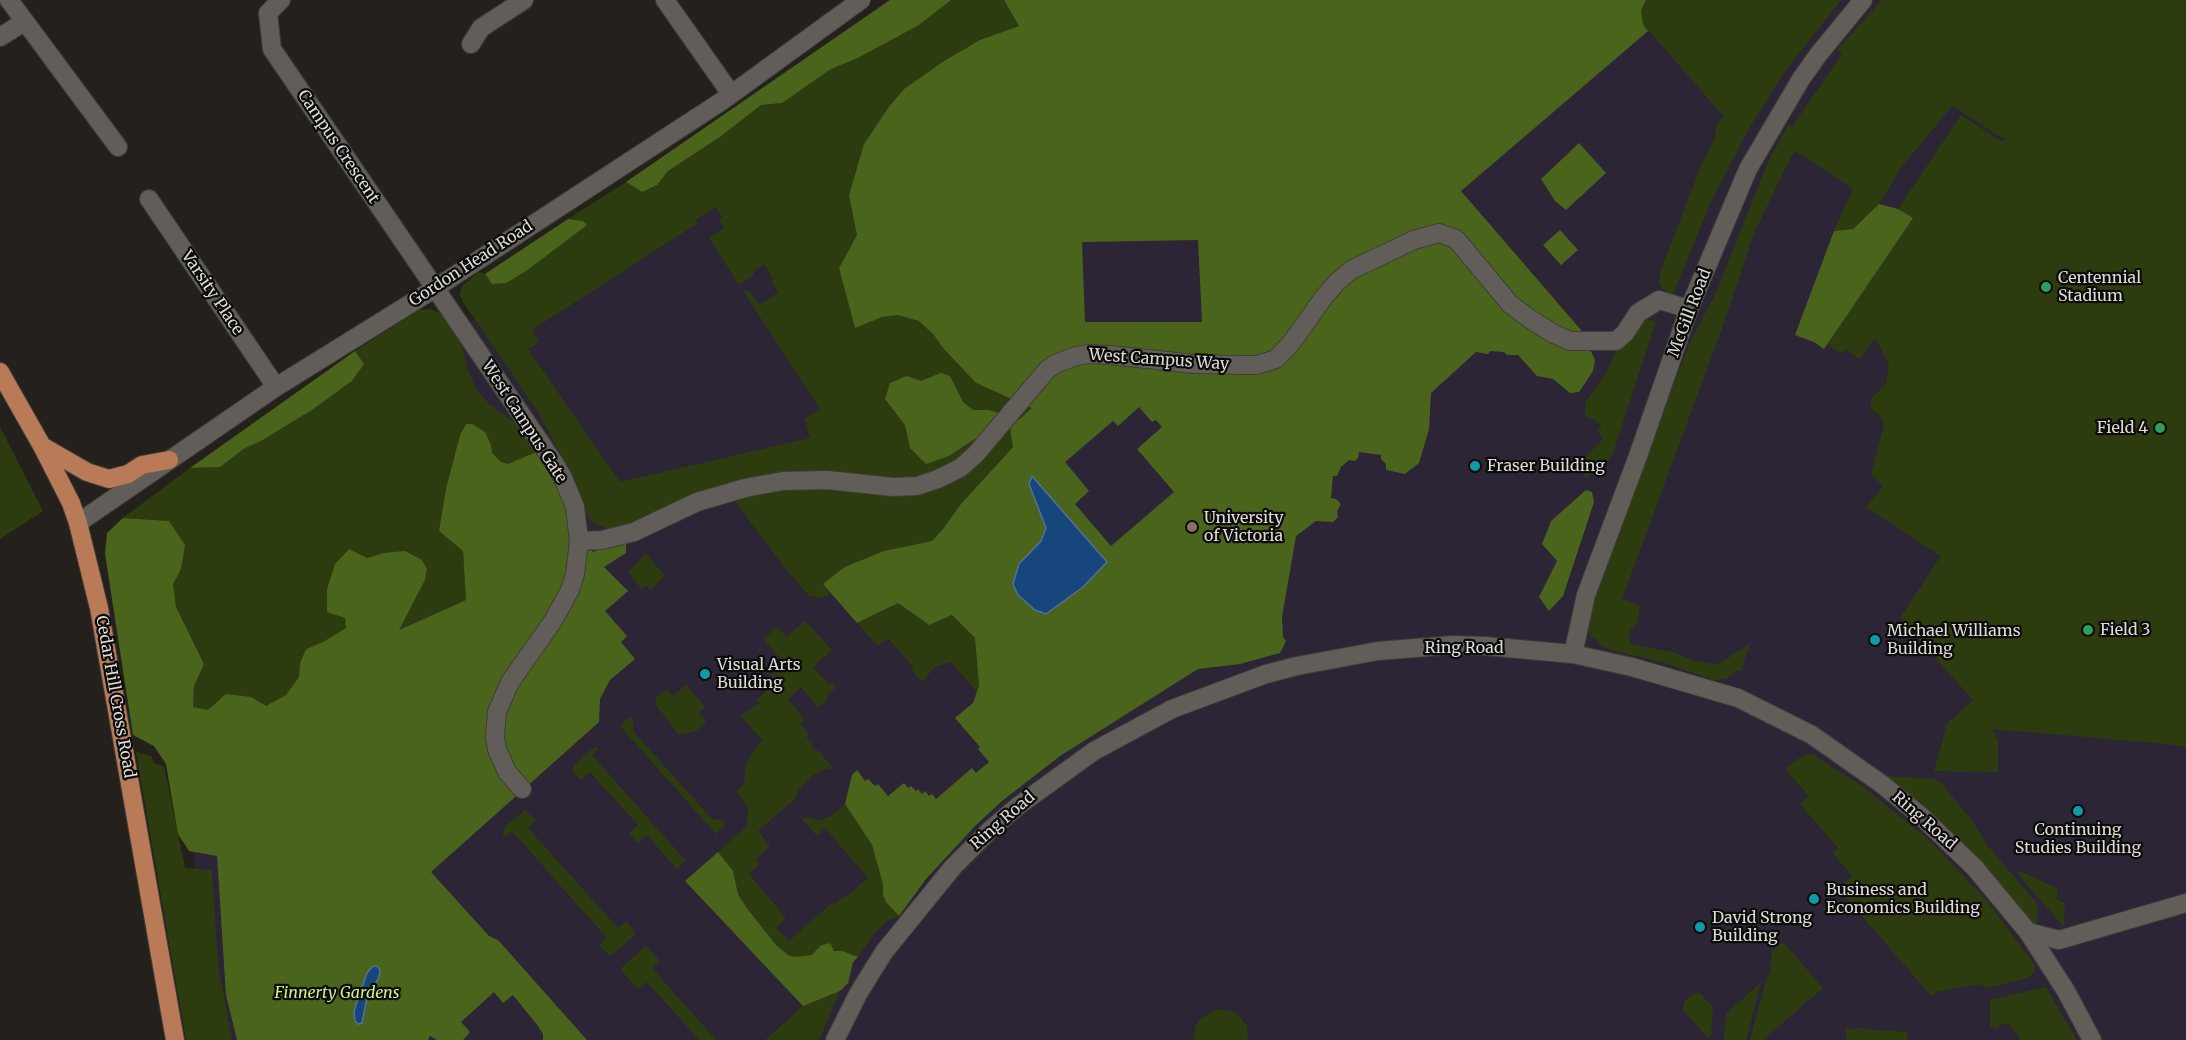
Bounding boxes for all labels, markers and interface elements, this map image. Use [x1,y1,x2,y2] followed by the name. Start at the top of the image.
[293,87,383,207] street label: Campus Crescent
[406,217,536,311] street label: Gordon Head Road
[177,247,247,339] street label: Varsity Place
[1664,266,1716,360] street label: McGill Road
[2058,268,2141,306] place label: Centennial Stadium
[2039,280,2053,294] marker: Centennial Stadium
[1088,346,1230,374] street label: West Campus Way
[477,357,571,487] street label: West Campus Gate
[2097,418,2148,438] place label: Field 4
[2153,421,2167,435] marker: Field 4
[1487,456,1605,476] place label: Fraser Building
[1468,459,1482,473] marker: Fraser Building
[1204,508,1284,546] place label: University of Victoria
[1185,520,1199,534] marker: University of Victoria
[91,614,139,780] street label: Cedar Hill Cross Road
[2100,620,2151,640] place label: Field 3
[1887,621,2020,659] place label: Michael Williams Building
[2081,623,2095,637] marker: Field 3
[1868,633,1882,647] marker: Michael Williams Building
[1424,638,1504,658] street label: Ring Road
[717,655,801,693] place label: Visual Arts Building
[698,667,712,681] marker: Visual Arts Building
[967,788,1039,854] street label: Ring Road
[1888,788,1960,854] street label: Ring Road
[2071,804,2085,818] marker: Continuing Studies Building
[2015,820,2141,858] place label: Continuing Studies Building
[1826,880,1980,918] place label: Business and Economics Building
[1807,892,1821,906] marker: Business and Economics Building
[1712,908,1812,946] place label: David Strong Building
[1693,920,1707,934] marker: David Strong Building
[274,983,400,1003] park label: Finnerty Gardens

